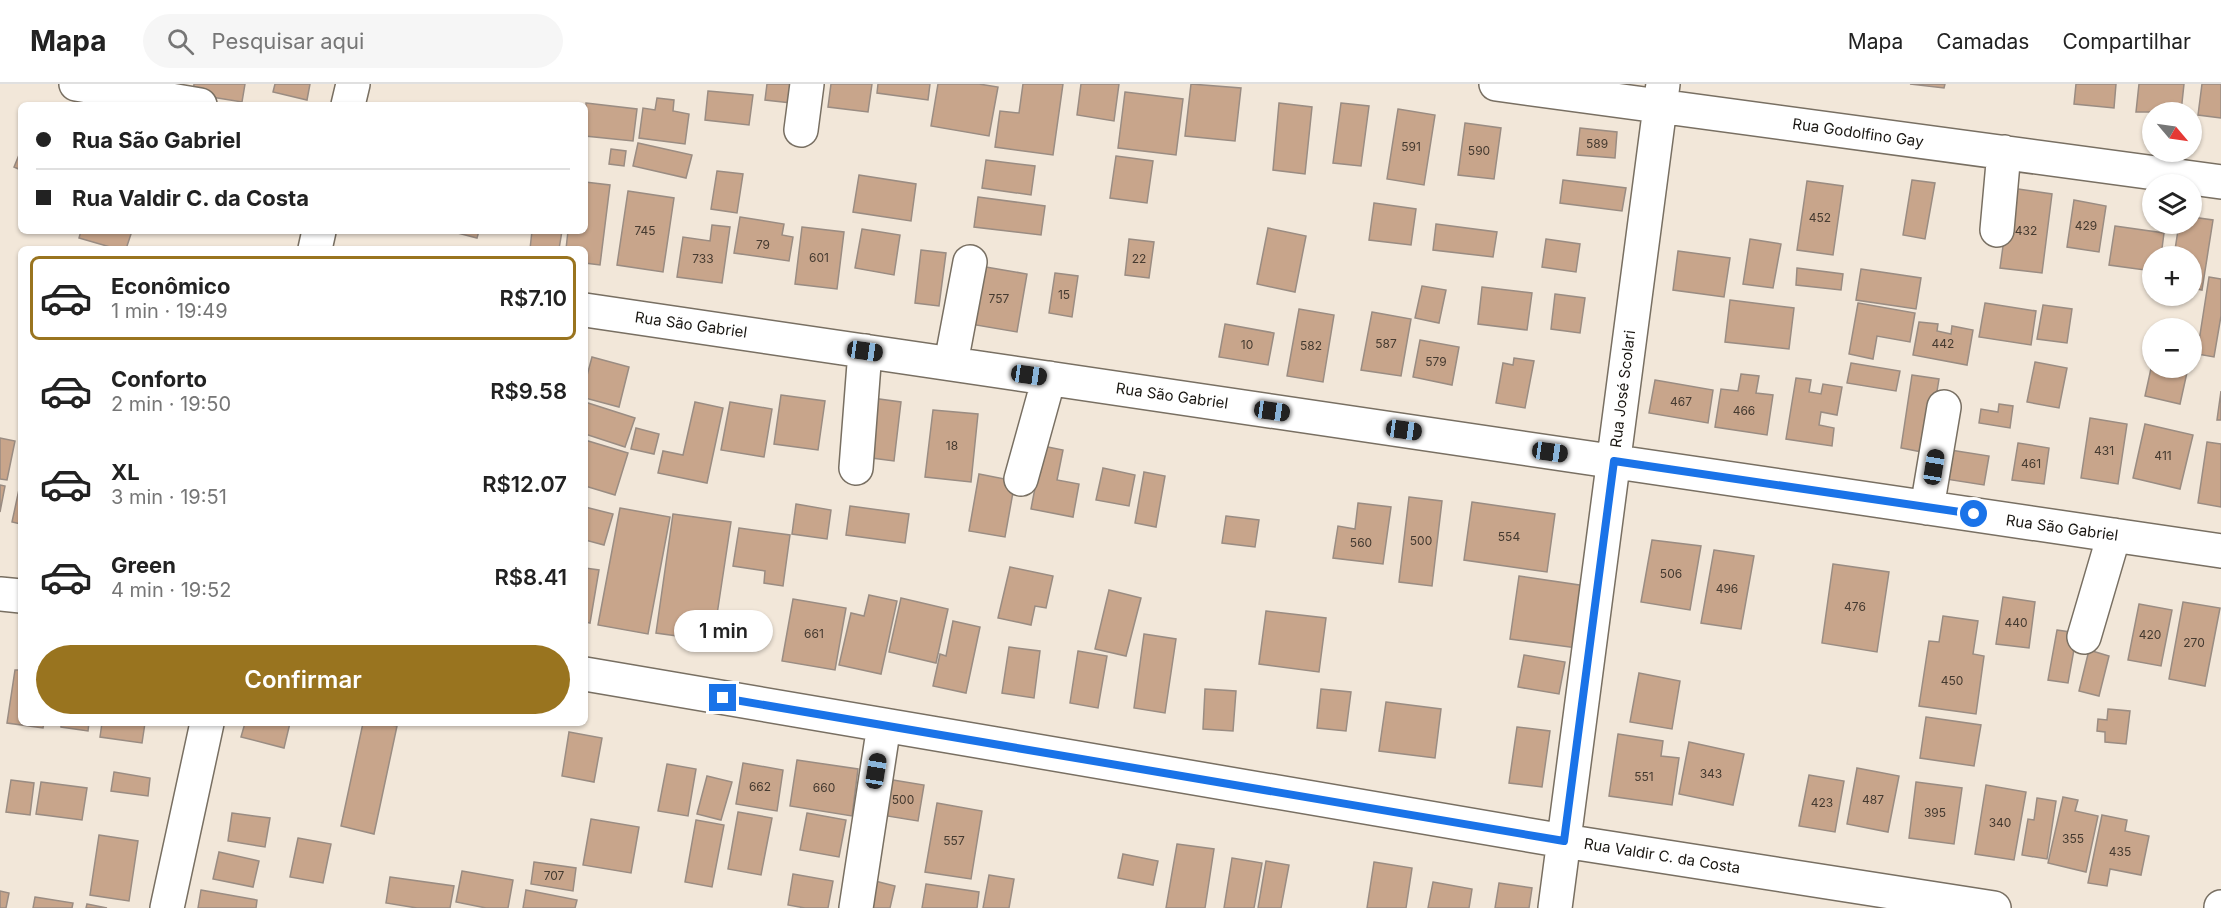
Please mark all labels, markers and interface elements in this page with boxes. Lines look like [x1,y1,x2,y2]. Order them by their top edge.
search box [143,14,563,68]
text: Mapa [30,24,107,58]
icon: search [164,25,197,58]
text: Pesquisar aqui [212,28,364,54]
text: Mapa [1848,29,1903,54]
text: Camadas [1936,29,2029,54]
text: Compartilhar [2062,29,2191,54]
north arrow [2142,102,2202,162]
map controls [2142,102,2202,378]
street label: Rua Godolfino Gay [1791,114,1925,151]
text: Rua São Gabriel [72,127,241,153]
house number: 589 [1586,136,1608,151]
house number: 591 [1401,139,1421,154]
house number: 590 [1468,143,1490,158]
button: layers [2142,174,2202,234]
text: Rua Valdir C. da Costa [72,185,309,211]
house number: 452 [1809,210,1831,225]
house number: 429 [2075,218,2097,233]
house number: 745 [634,223,656,238]
house number: 432 [2015,223,2037,238]
house number: 79 [756,237,770,252]
button: + [2142,246,2202,306]
house number: 601 [809,250,829,265]
house number: 733 [692,251,714,266]
house number: 22 [1132,251,1146,266]
icon: car [39,271,93,325]
text: Econômico [111,273,230,299]
text: R$7.10 [500,285,567,311]
house number: 15 [1058,287,1070,302]
house number: 757 [989,291,1010,306]
text: 1 min · 19:49 [111,299,228,323]
street label: Rua São Gabriel [634,307,748,342]
button: − [2142,318,2202,378]
street label: Rua José Scolari [1606,329,1639,449]
house number: 587 [1375,336,1397,351]
house number: 442 [1932,336,1954,351]
house number: 10 [1241,337,1253,352]
house number: 582 [1300,338,1322,353]
car [846,340,884,362]
house number: 579 [1425,354,1447,369]
icon: car [39,364,93,418]
car [1010,364,1048,386]
text: Conforto [111,366,207,392]
text: R$9.58 [490,378,567,404]
street label: Rua São Gabriel [1115,378,1229,413]
text: 2 min · 19:50 [111,392,231,416]
house number: 467 [1670,394,1692,409]
car [1253,400,1291,422]
house number: 466 [1733,403,1755,418]
car [1385,419,1423,441]
house number: 18 [946,438,958,453]
car [1531,441,1569,463]
house number: 431 [2094,443,2114,458]
car [1922,448,1946,486]
house number: 411 [2154,448,2172,463]
house number: 461 [2021,456,2041,471]
icon: car [39,457,93,511]
text: XL [111,459,140,485]
text: R$12.07 [482,471,567,497]
text: 3 min · 19:51 [111,485,227,509]
route start [1960,500,1987,527]
street label: Rua São Gabriel [2005,510,2119,545]
house number: 554 [1498,529,1520,544]
house number: 500 [1410,533,1432,548]
house number: 560 [1350,535,1372,550]
icon: car [39,550,93,604]
text: Green [111,552,176,578]
text: R$8.41 [494,564,567,590]
house number: 506 [1660,566,1682,581]
text: 4 min · 19:52 [111,578,231,602]
house number: 496 [1716,581,1738,596]
house number: 476 [1844,599,1866,614]
callout: 1 min [674,611,772,653]
house number: 440 [2004,615,2028,630]
text: 1 min [699,619,748,643]
house number: 661 [804,626,824,641]
house number: 420 [2139,627,2161,642]
house number: 270 [2183,635,2205,650]
button: Confirmar [36,645,570,714]
house number: 450 [1941,673,1963,688]
route end [709,684,736,711]
car [864,752,888,790]
house number: 343 [1700,766,1722,781]
house number: 551 [1634,769,1654,784]
house number: 662 [749,779,771,794]
house number: 660 [813,780,835,795]
house number: 500 [892,792,914,807]
house number: 487 [1862,792,1884,807]
house number: 423 [1811,795,1833,810]
house number: 395 [1924,805,1946,820]
house number: 340 [1989,815,2011,830]
house number: 355 [2062,831,2084,846]
house number: 557 [943,833,965,848]
street label: Rua Valdir C. da Costa [1583,834,1742,877]
house number: 435 [2109,844,2131,859]
house number: 707 [544,868,565,883]

